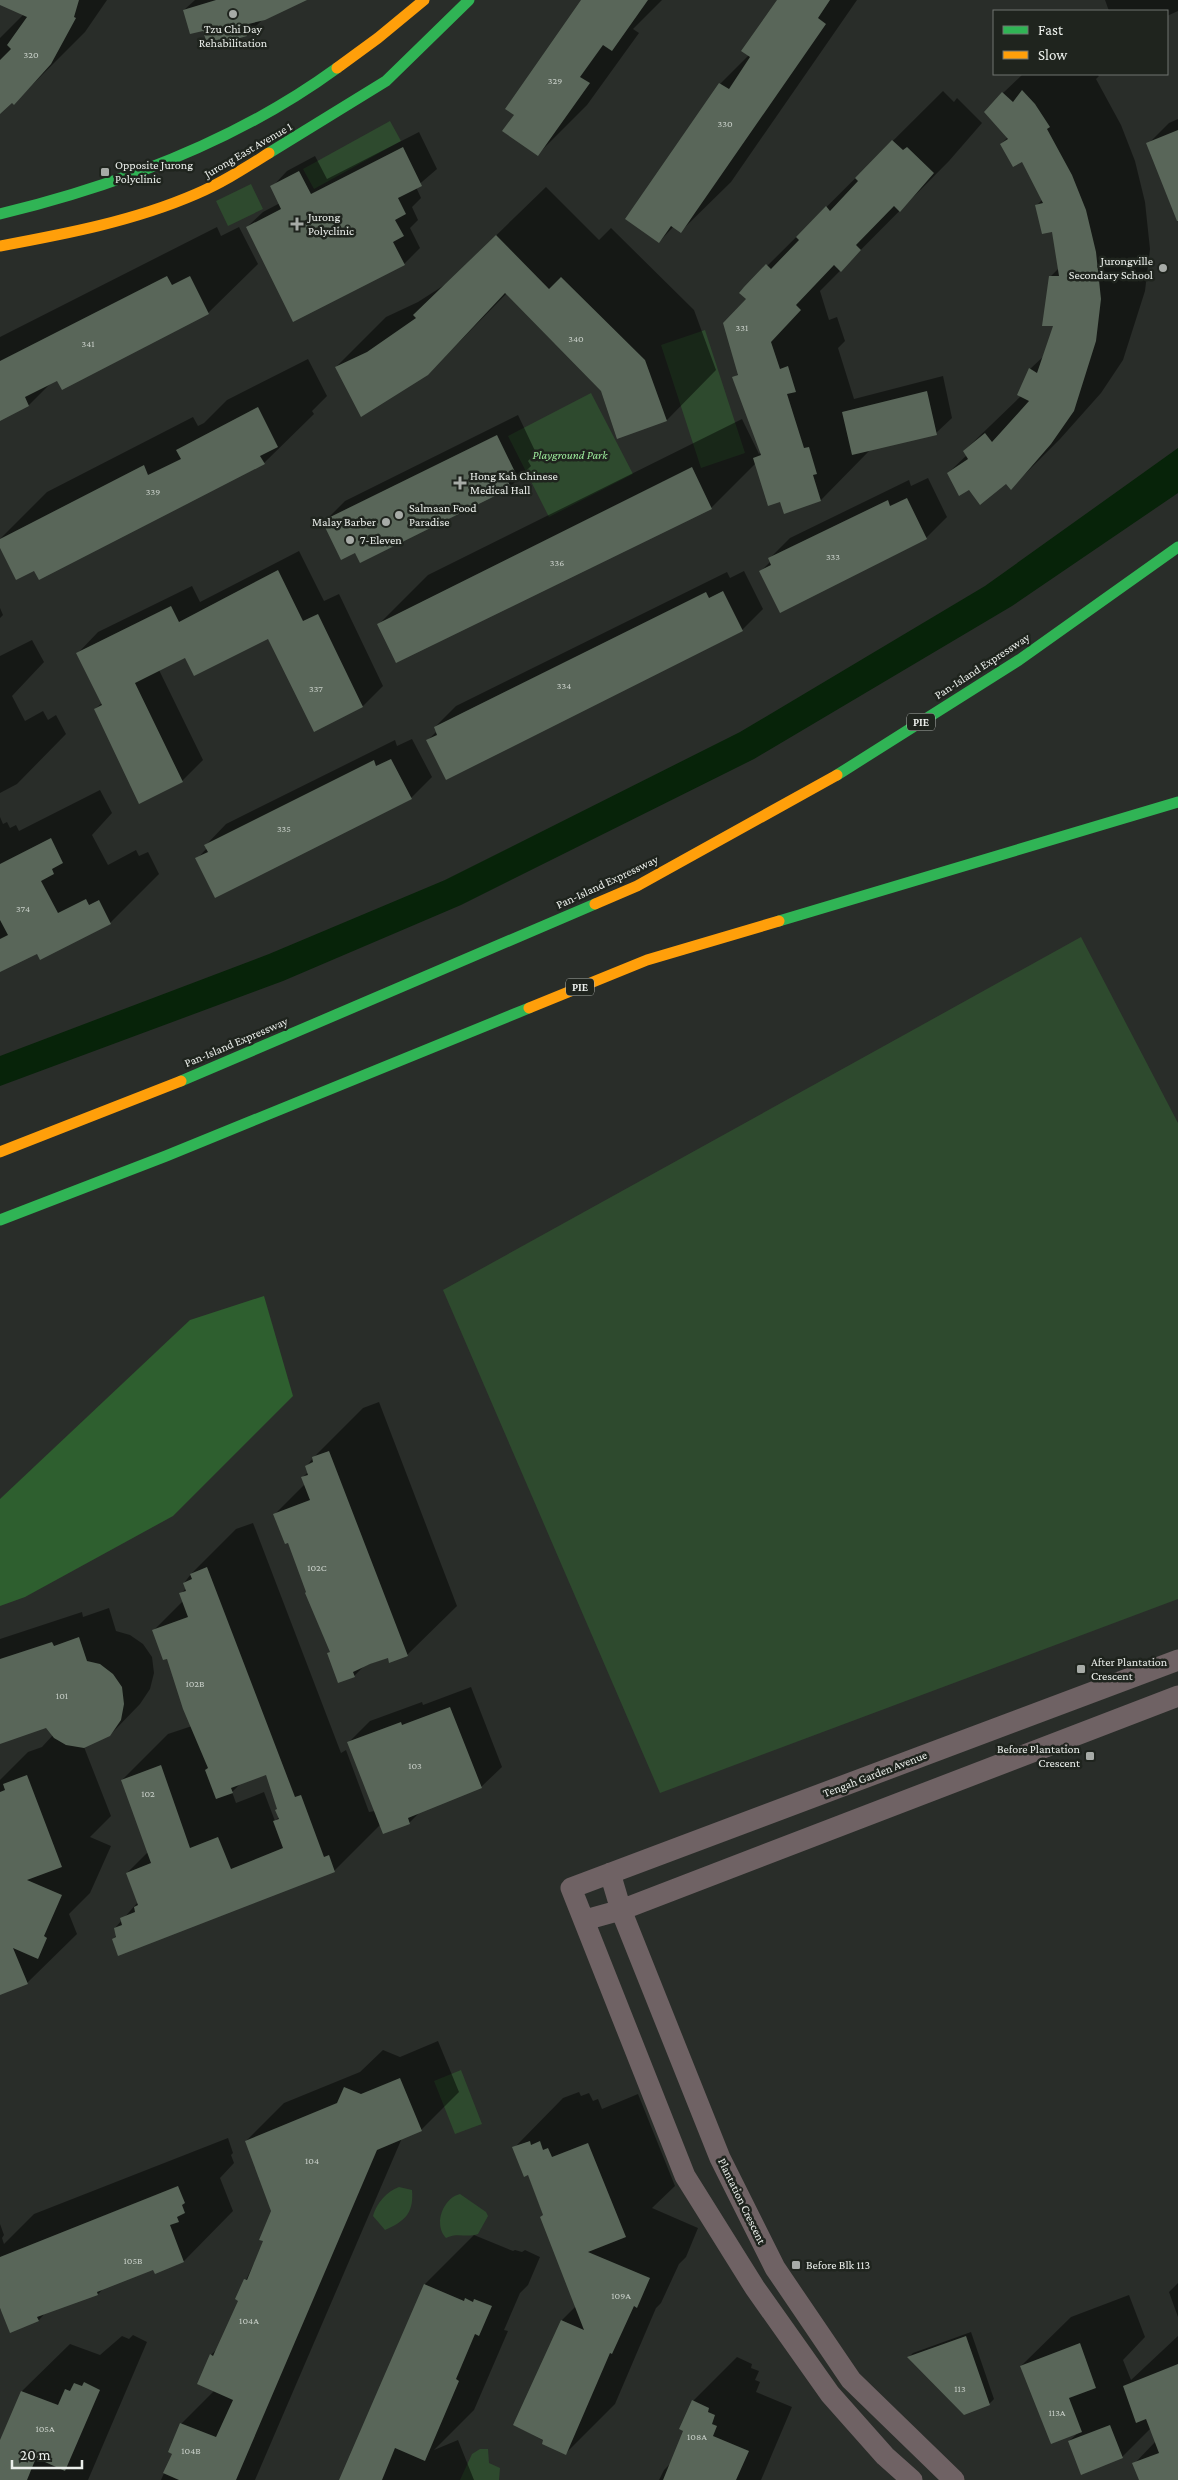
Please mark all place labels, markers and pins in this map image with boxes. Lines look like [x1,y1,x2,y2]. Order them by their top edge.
marker: Tzu Chi Day Rehabilitation [227,8,239,20]
place label: Tzu Chi Day Rehabilitation [199,22,268,50]
place label: Opposite Jurong Polyclinic [115,158,193,186]
marker: Opposite Jurong Polyclinic [99,166,111,178]
place label: Jurong Polyclinic [307,210,354,238]
marker: Jurong Polyclinic [290,217,304,231]
place label: Jurongville Secondary School [1069,254,1153,282]
marker: Jurongville Secondary School [1157,262,1169,274]
place label: Hong Kah Chinese Medical Hall [470,469,558,497]
marker: Hong Kah Chinese Medical Hall [454,477,466,489]
place label: Salmaan Food Paradise [409,501,477,529]
marker: Salmaan Food Paradise [393,509,405,521]
place label: Malay Barber [312,515,377,529]
marker: Malay Barber [380,516,392,528]
place label: 7-Eleven [360,533,402,547]
marker: 7-Eleven [344,534,356,546]
place label: After Plantation Crescent [1091,1655,1168,1683]
marker: After Plantation Crescent [1075,1663,1087,1675]
place label: Before Plantation Crescent [997,1742,1081,1770]
marker: Before Plantation Crescent [1084,1750,1096,1762]
place label: Before Blk 113 [806,2258,870,2272]
marker: Before Blk 113 [790,2259,802,2271]

